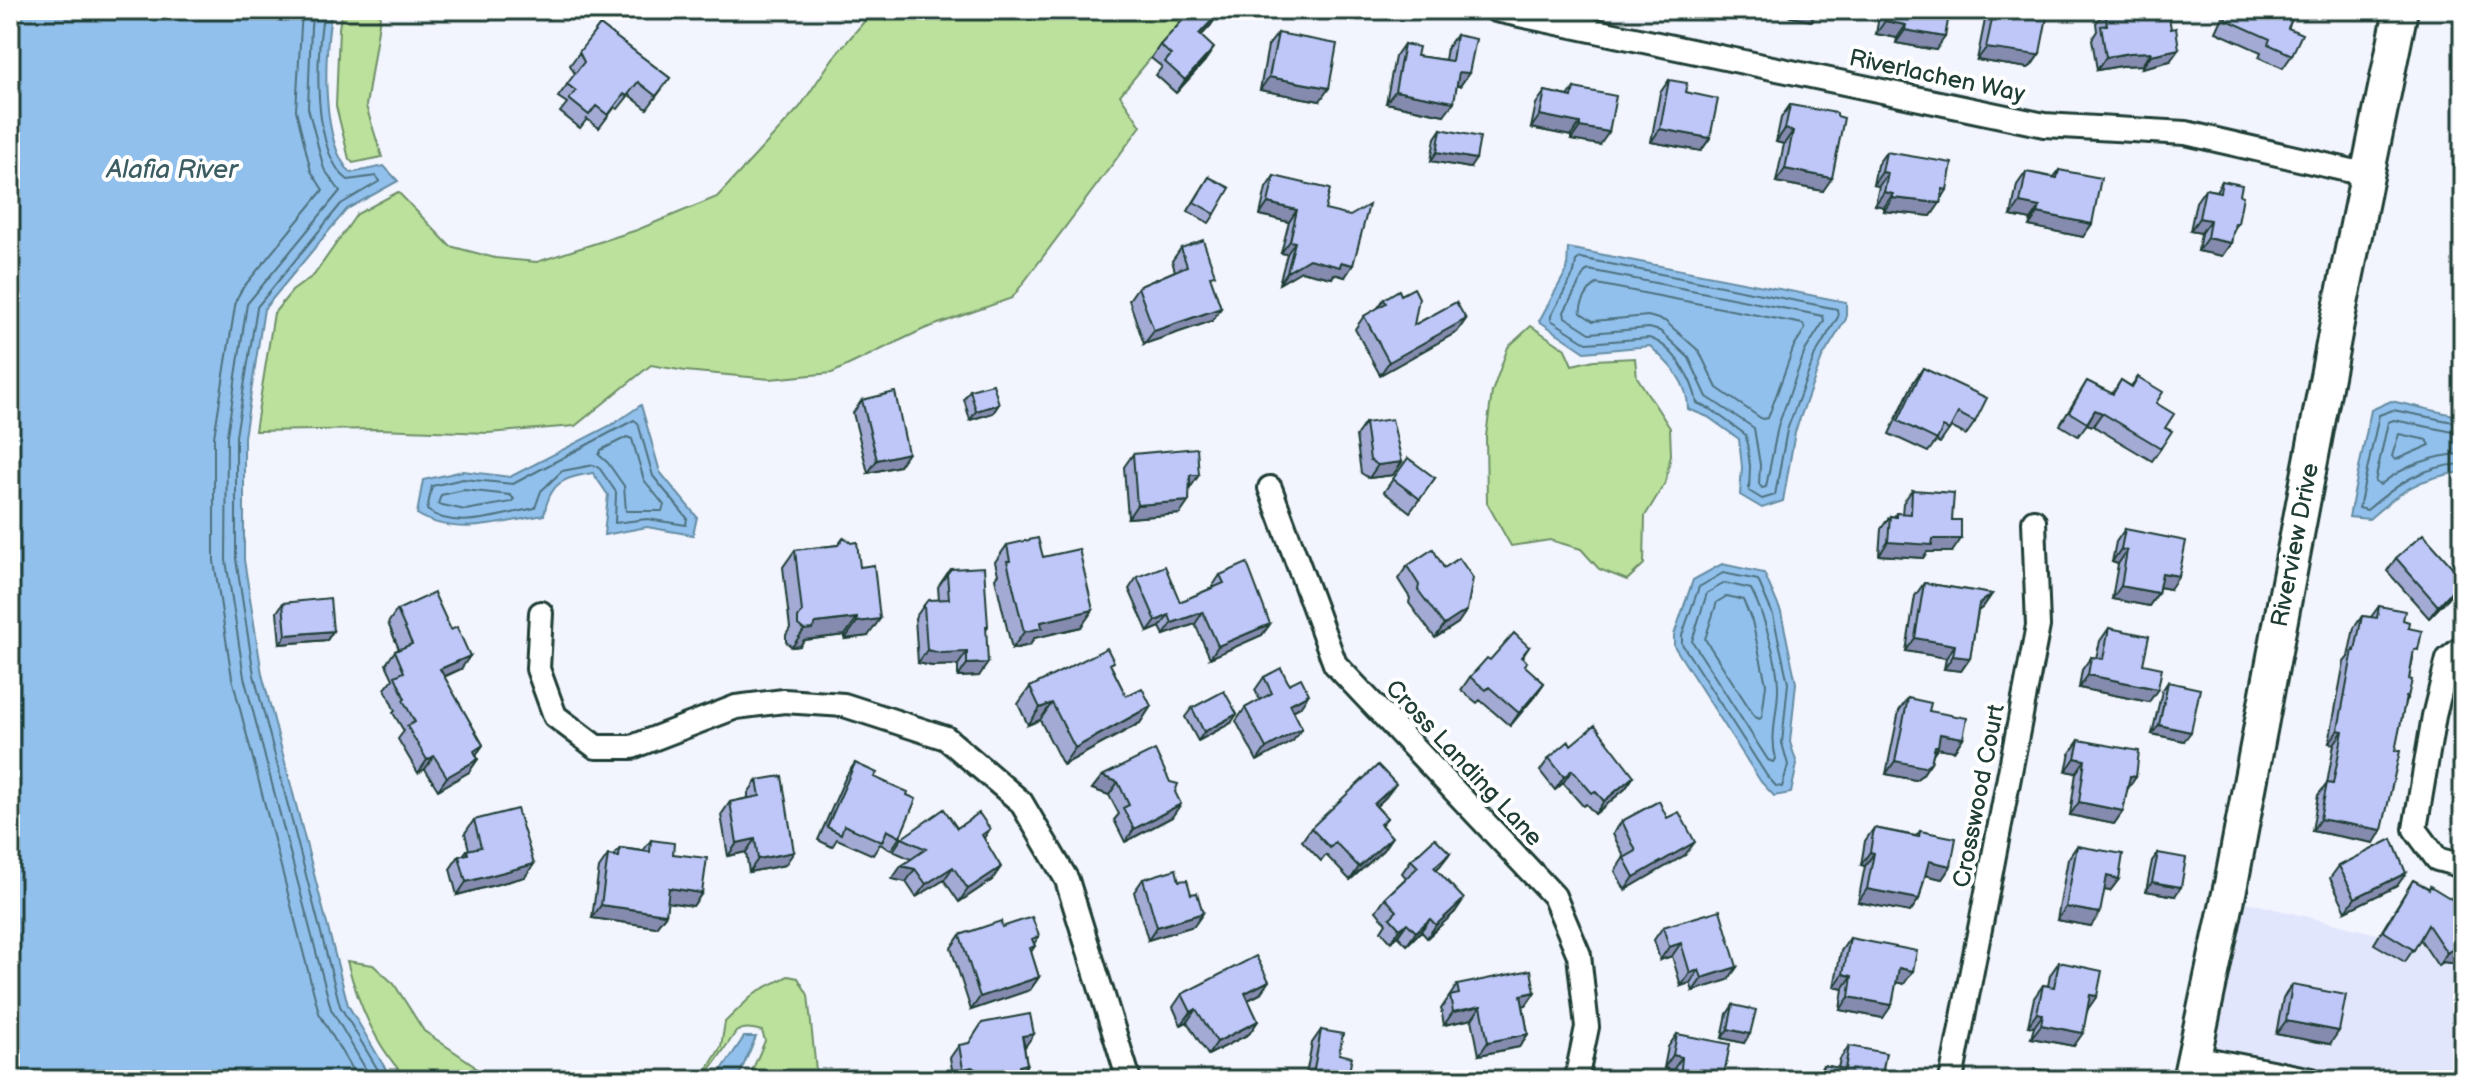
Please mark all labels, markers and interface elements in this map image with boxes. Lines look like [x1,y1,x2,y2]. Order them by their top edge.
street label: Riverlachen Way [1846,43,2028,109]
water label: Alafia River [104,155,239,186]
street label: Riverview Drive [2265,461,2325,629]
street label: Cross Landing Lane [1379,674,1549,852]
street label: Crosswood Court [1947,701,2011,890]

